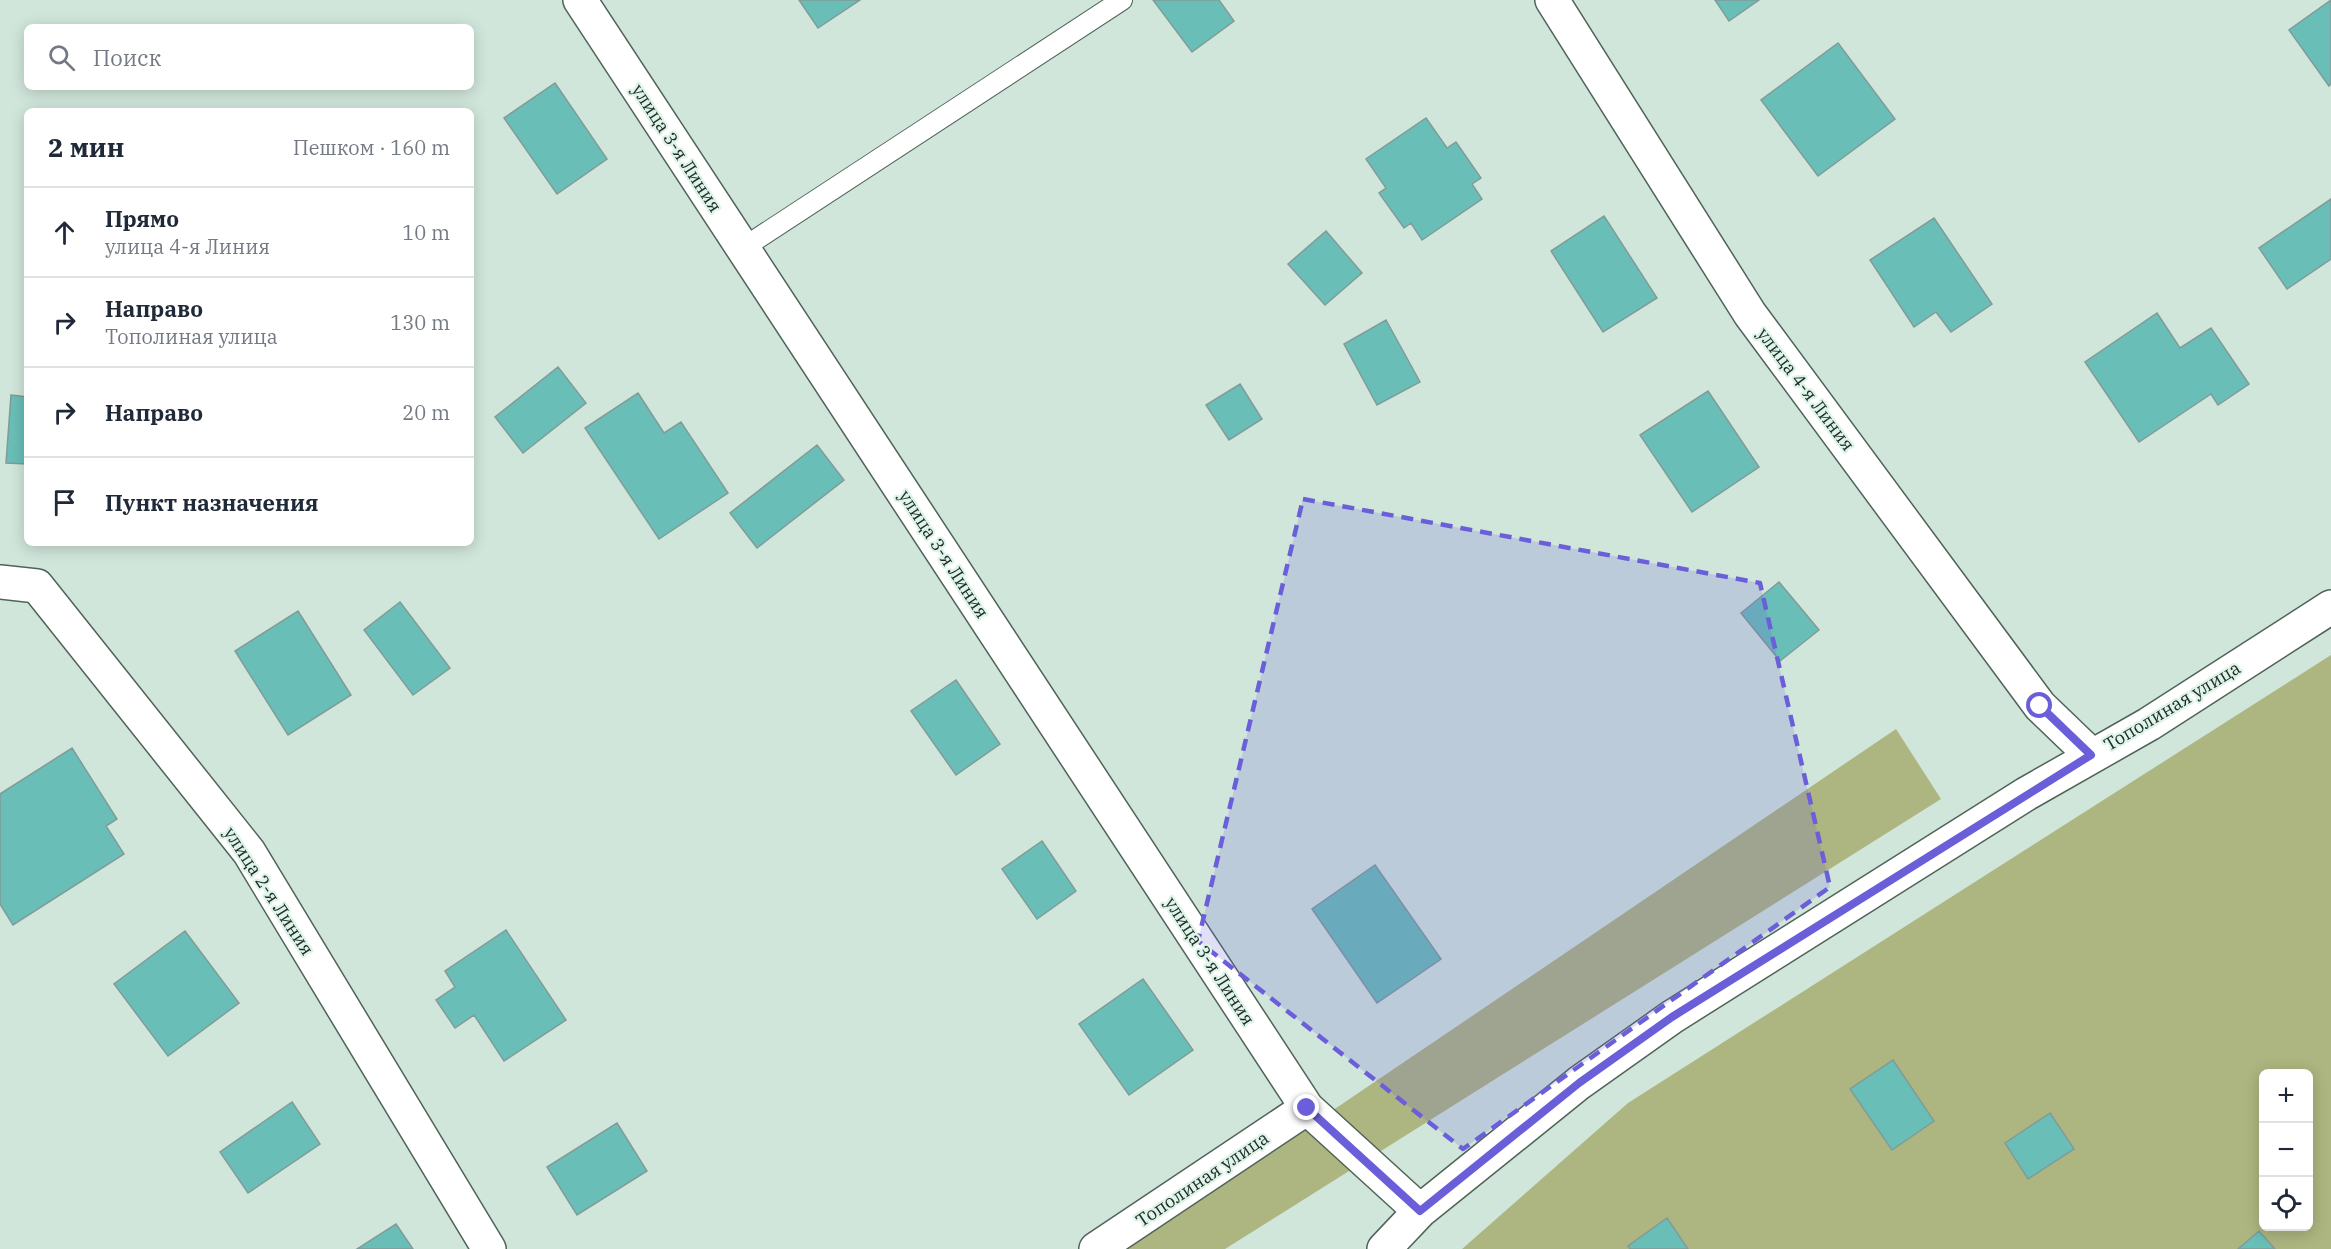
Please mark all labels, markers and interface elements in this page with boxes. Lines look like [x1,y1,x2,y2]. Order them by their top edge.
search box [24,24,474,90]
icon: search [45,41,78,74]
text: Поиск [93,43,161,72]
street label: улица 3-я Линия [627,79,727,217]
text: 2 мин [48,130,124,164]
text: Пешком · 160 m [293,134,450,161]
text: Прямо [105,204,179,233]
icon: ahead [48,216,81,249]
text: 10 m [402,219,450,246]
text: улица 4-я Линия [105,233,270,260]
text: Направо [105,294,203,323]
icon: right [48,306,81,339]
text: 130 m [390,309,450,336]
text: Тополиная улица [105,323,278,350]
street label: улица 4-я Линия [1752,323,1860,455]
icon: right [48,396,81,429]
text: Направо [105,398,203,427]
text: 20 m [402,399,450,426]
street label: улица 3-я Линия [894,485,994,623]
icon: arrive [48,486,81,519]
text: Пункт назначения [105,488,319,517]
street label: Тополиная улица [2099,656,2245,756]
route start [2026,692,2052,718]
street label: улица 2-я Линия [219,822,319,960]
street label: улица 3-я Линия [1160,892,1260,1030]
map controls [2259,1069,2313,1231]
button: + [2259,1069,2313,1123]
route end [1293,1094,1319,1120]
button: − [2259,1123,2313,1177]
street label: Тополиная улица [1131,1126,1273,1232]
button: locate [2259,1177,2313,1231]

